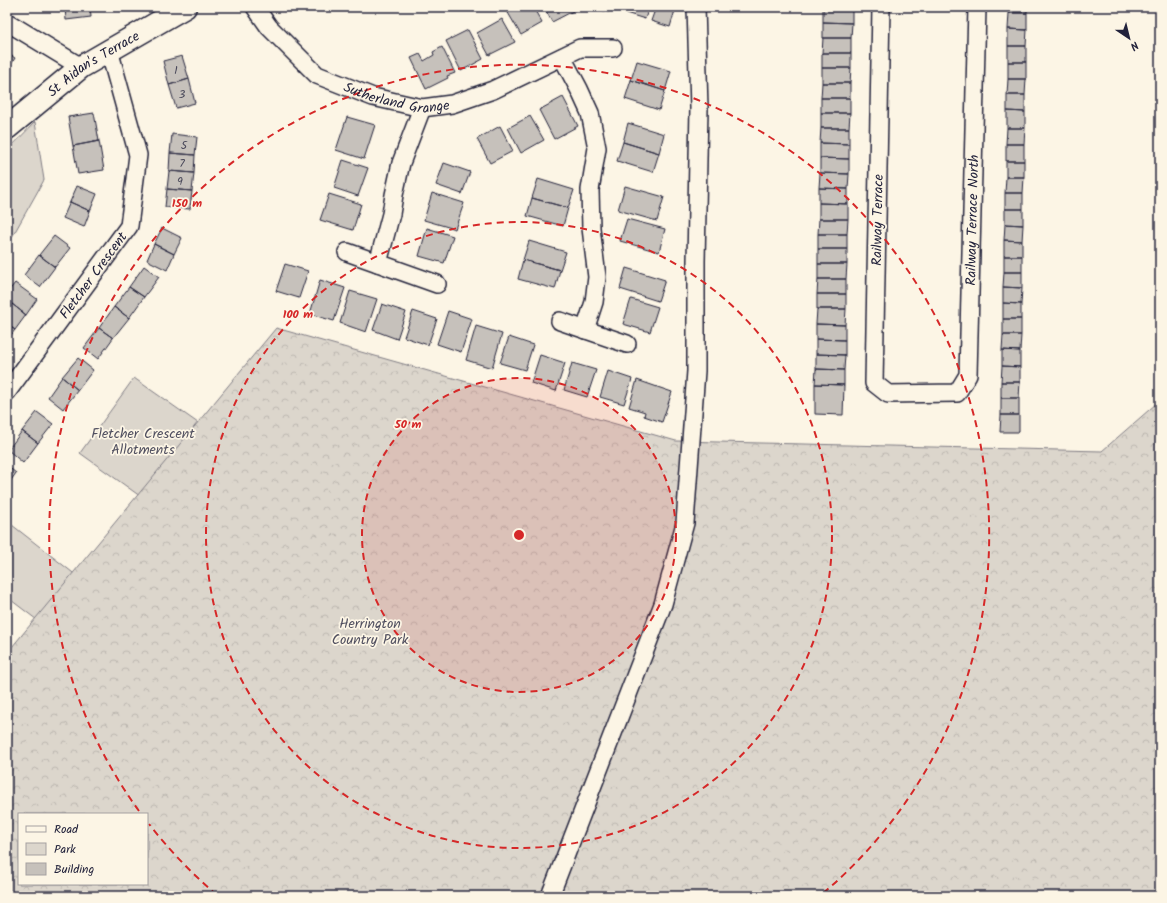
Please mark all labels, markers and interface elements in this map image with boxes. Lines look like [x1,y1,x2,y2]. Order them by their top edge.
north arrow [1109,18,1149,58]
street label: St Aidan's Terrace [43,25,145,103]
text: N [1126,36,1142,55]
house number: 1 [174,61,178,80]
street label: Sutherland Grange [340,76,452,120]
house number: 3 [179,85,186,104]
house number: 5 [181,136,189,155]
house number: 7 [179,154,185,173]
street label: Railway Terrace North [960,154,985,286]
house number: 9 [177,172,183,191]
street label: Railway Terrace [866,173,890,266]
text: 150 m [172,194,202,213]
street label: Fletcher Crescent [54,227,134,324]
text: 100 m [283,305,313,324]
text: 50 m [394,415,422,434]
park label: Fletcher Crescent Allotments [91,423,195,461]
centre of rings [512,528,526,542]
park label: Herrington Country Park [332,613,409,651]
legend [18,813,148,885]
text: Road [54,820,79,839]
text: Park [54,840,76,859]
text: Building [54,860,94,879]

